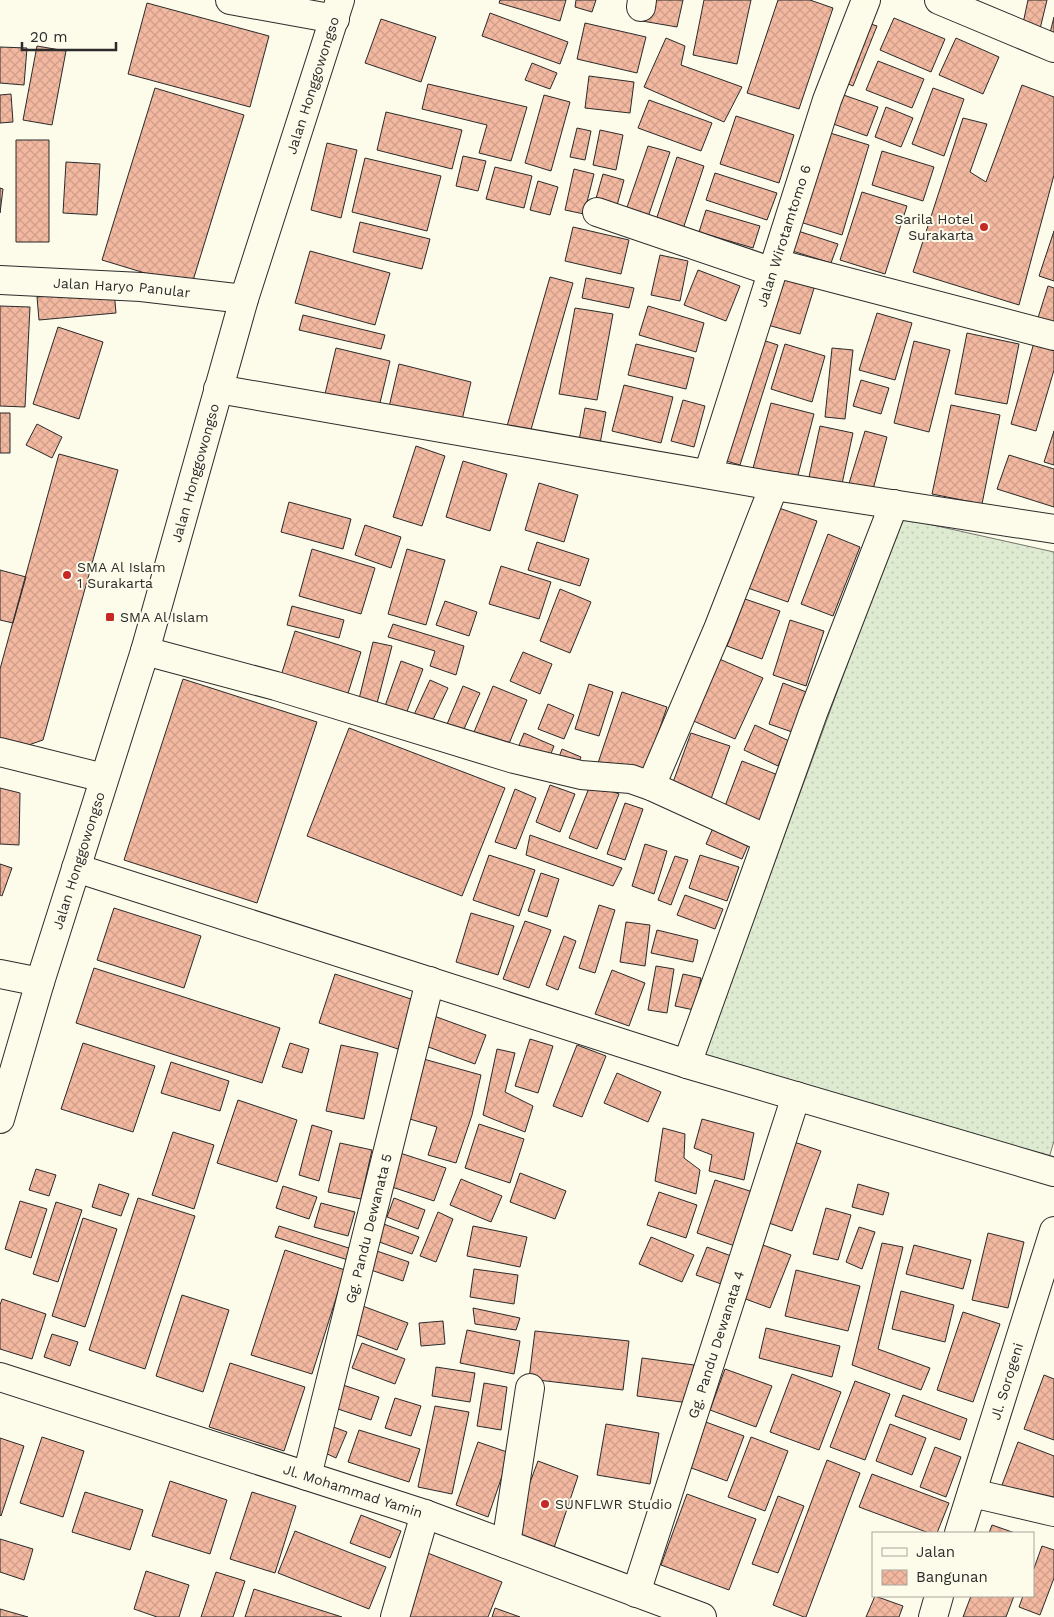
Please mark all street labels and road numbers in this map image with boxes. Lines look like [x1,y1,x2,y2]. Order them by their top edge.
street label: Jalan Honggowongso [283,15,342,156]
street label: Jalan Wirotamtomo 6 [754,163,814,309]
street label: Jalan Haryo Panular [53,275,191,301]
street label: Jalan Honggowongso [168,402,222,544]
street label: Jalan Honggowongso [49,790,108,931]
street label: Gg. Pandu Dewanata 5 [342,1152,395,1305]
street label: Gg. Pandu Dewanata 4 [685,1269,747,1420]
street label: Jl. Sorogeni [987,1341,1026,1422]
street label: Jl. Mohammad Yamin [281,1461,425,1521]

